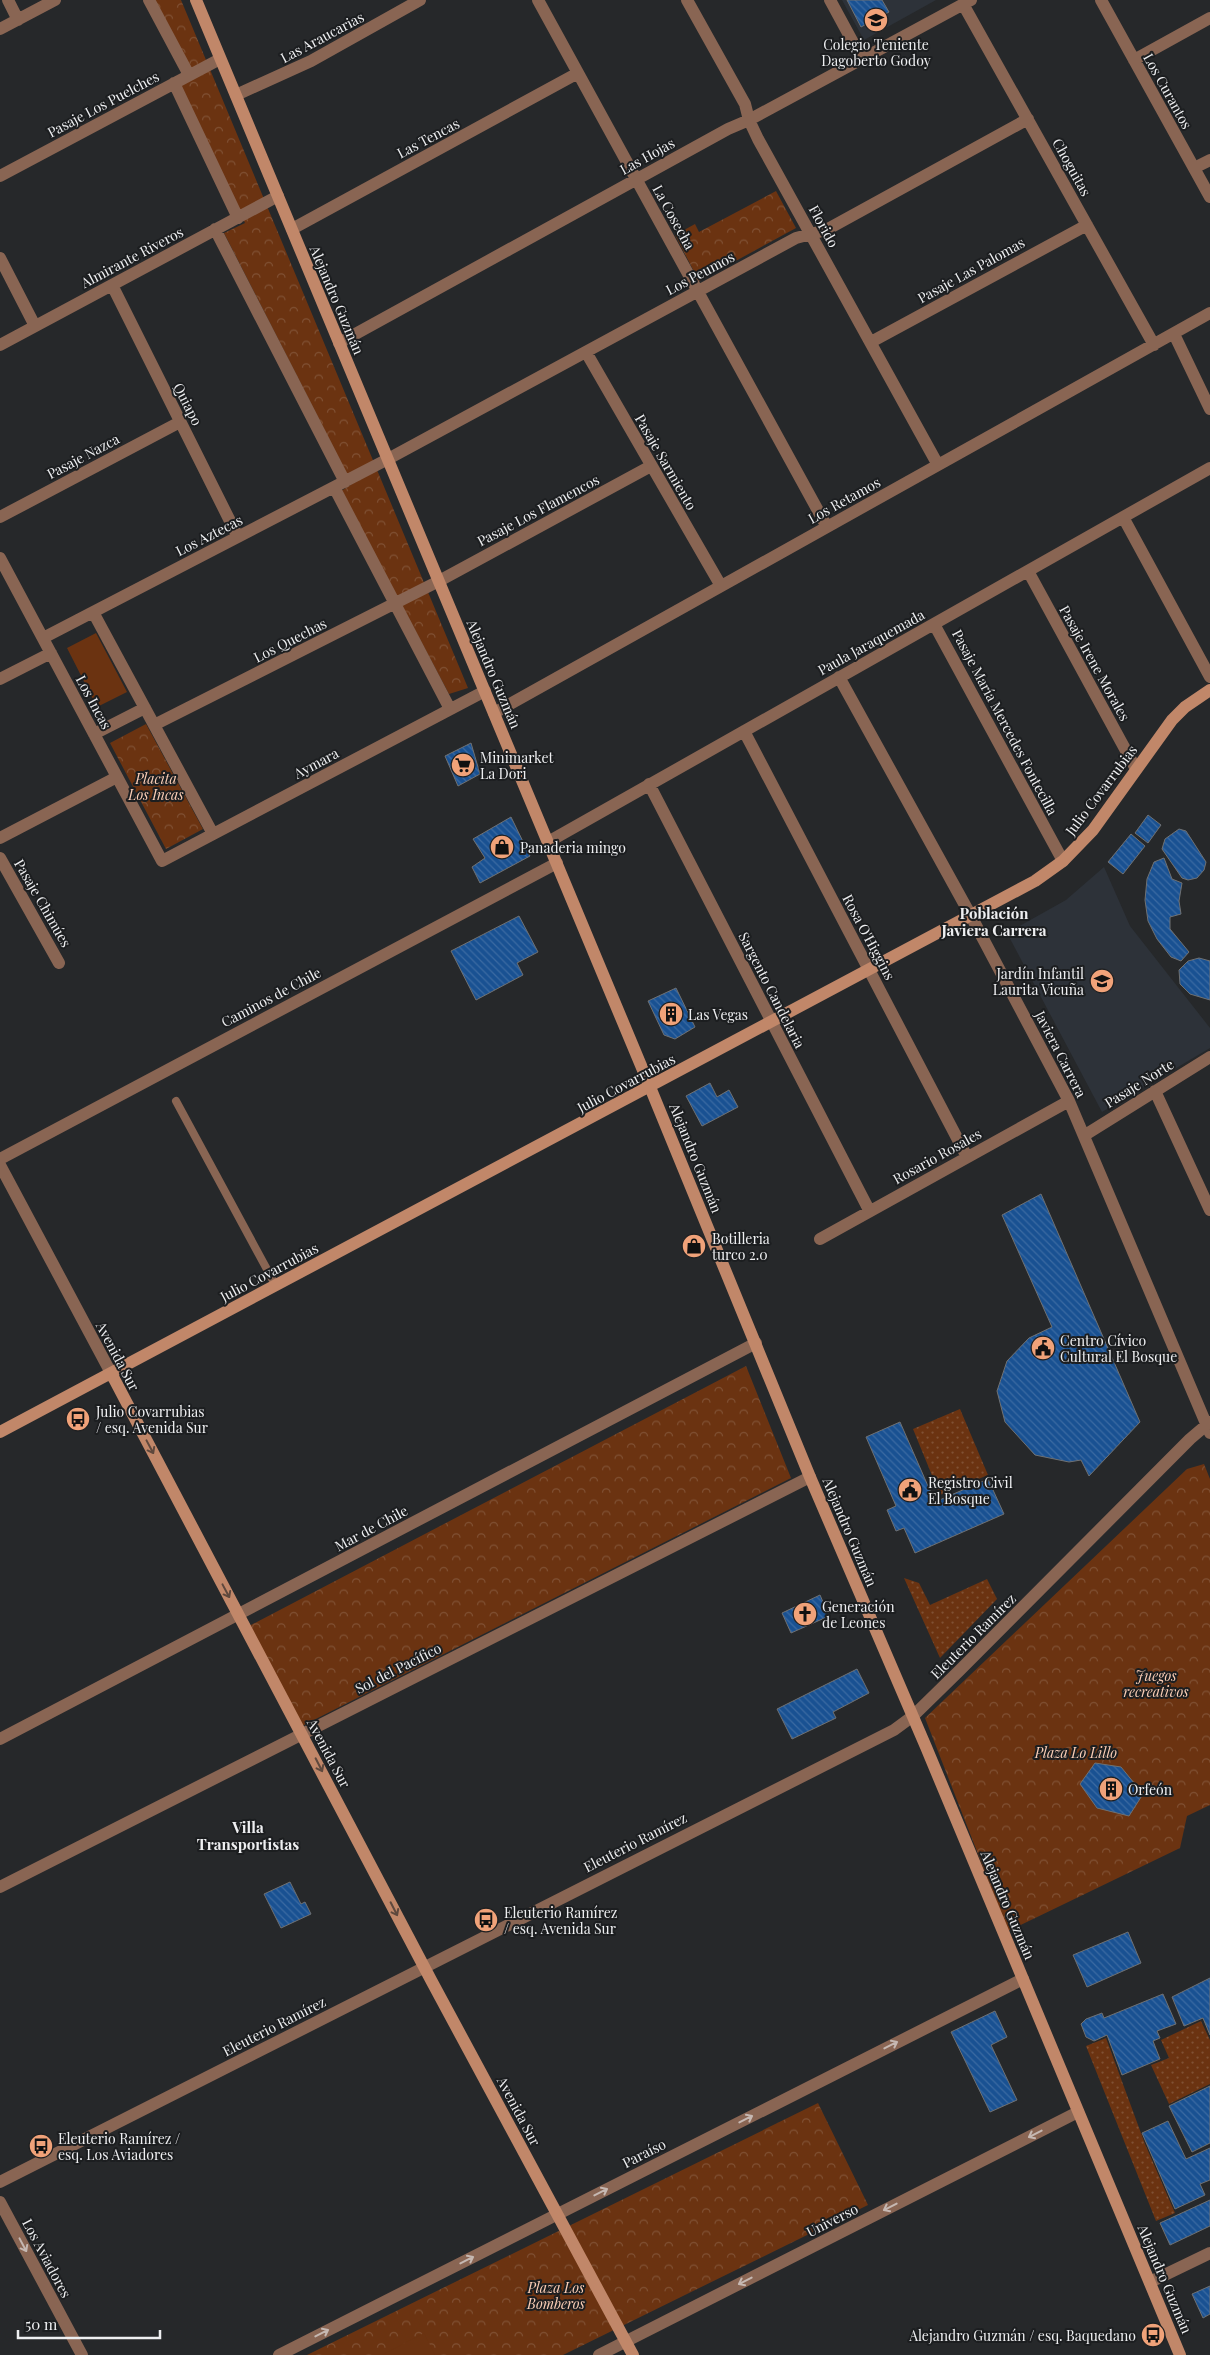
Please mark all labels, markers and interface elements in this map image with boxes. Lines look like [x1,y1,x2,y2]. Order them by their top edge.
street label: Las Araucarias [277,7,367,67]
school or university icon: Colegio Teniente Dagoberto Godoy [863,7,889,33]
place label: Colegio Teniente Dagoberto Godoy [821,35,931,70]
street label: Los Curantos [1139,50,1197,132]
street label: Pasaje Los Puelches [44,67,162,141]
street label: Las Tencas [393,114,463,162]
street label: Las Hojas [616,133,678,179]
street label: Choguitas [1048,135,1096,199]
street label: La Cosecha [648,181,700,253]
street label: Florido [805,201,844,251]
street label: Almirante Riveros [77,222,186,292]
street label: Pasaje Las Palomas [914,233,1028,307]
street label: Alejandro Guzmán [305,242,369,358]
street label: Los Peumos [662,247,738,299]
street label: Quiapo [169,379,207,429]
street label: Pasaje Sarmiento [631,410,701,514]
street label: Pasaje Nazca [43,429,123,483]
street label: Pasaje Los Flamencos [474,470,602,550]
street label: Los Retamos [804,472,884,528]
street label: Los Aztecas [172,510,246,560]
street label: Pasaje Irene Morales [1055,602,1135,724]
street label: Paula Jaraquemada [814,605,928,679]
street label: Los Quechas [250,613,330,667]
street label: Alejandro Guzmán [462,616,526,732]
street label: Pasaje María Mercedes Fontecilla [948,626,1062,818]
street label: Los Incas [72,672,116,732]
street label: Julio Covarrubias [1060,741,1141,840]
street label: Aymara [289,743,342,783]
place label: Minimarket La Dori [480,748,555,783]
supermarket icon: Minimarket La Dori [450,752,476,778]
park label: Placita Los Incas [127,769,184,804]
shop icon: Panaderia mingo [489,834,515,860]
place label: Panaderia mingo [520,838,626,857]
street label: Pasaje Chimúes [10,856,76,950]
street label: Rosa O'Higgins [838,891,900,983]
district label: Población Javiera Carrera [940,903,1047,940]
street label: Sargento Candelaria [734,929,810,1051]
street label: Caminos de Chile [218,963,324,1031]
place label: Jardín Infantil Laurita Vicuña [993,964,1084,999]
school or university icon: Jardín Infantil Laurita Vicuña [1089,968,1115,994]
building icon: Las Vegas [658,1001,684,1027]
place label: Las Vegas [688,1005,748,1024]
street label: Javiera Carrera [1031,1007,1091,1101]
street label: Julio Covarrubias [573,1049,678,1117]
street label: Pasaje Norte [1101,1054,1177,1112]
street label: Alejandro Guzmán [665,1100,727,1216]
street label: Rosario Rosales [889,1124,985,1188]
place label: Botilleria turco 2.0 [712,1229,770,1264]
shop icon: Botilleria turco 2.0 [681,1233,707,1259]
street label: Julio Covarrubias [216,1238,321,1306]
street label: Avenida Sur [91,1317,144,1394]
place label: Centro Cívico Cultural El Bosque [1060,1331,1177,1366]
public building icon: Centro Cívico Cultural El Bosque [1030,1335,1056,1361]
place label: Julio Covarrubias / esq. Avenida Sur [95,1402,209,1437]
bus stop icon: Julio Covarrubias / esq. Avenida Sur [65,1406,91,1432]
one-way arrow [146,1439,155,1454]
place label: Registro Civil El Bosque [928,1473,1013,1508]
street label: Alejandro Guzmán [818,1474,882,1590]
public building icon: Registro Civil El Bosque [897,1477,923,1503]
street label: Mar de Chile [331,1501,411,1555]
one-way arrow [221,1583,231,1598]
street label: Eleuterio Ramírez [926,1589,1020,1683]
place label: Generación de Leones [822,1597,895,1632]
church icon: Generación de Leones [792,1601,818,1627]
street label: Sol del Pacífico [352,1638,445,1698]
park label: Juegos recreativos [1123,1666,1189,1701]
street label: Avenida Sur [302,1714,355,1791]
park label: Plaza Lo Lillo [1034,1743,1117,1762]
one-way arrow [315,1757,324,1772]
building icon: Orfeón [1098,1776,1124,1802]
place label: Orfeón [1128,1780,1173,1799]
street label: Eleuterio Ramírez [580,1808,690,1876]
district label: Villa Transportistas [197,1817,299,1854]
street label: Alejandro Guzmán [976,1847,1040,1963]
one-way arrow [389,1902,399,1917]
place label: Eleuterio Ramírez / esq. Avenida Sur [504,1903,618,1938]
bus stop icon: Eleuterio Ramírez / esq. Avenida Sur [473,1907,499,1933]
street label: Eleuterio Ramírez [219,1992,329,2060]
one-way arrow [883,2040,898,2049]
street label: Avenida Sur [492,2072,545,2149]
one-way arrow [738,2114,753,2123]
place label: Eleuterio Ramírez / esq. Los Aviadores [58,2129,180,2164]
one-way arrow [1028,2130,1043,2139]
bus stop icon: Eleuterio Ramírez / esq. Los Aviadores [28,2133,54,2159]
street label: Paraíso [619,2134,669,2172]
one-way arrow [593,2187,608,2196]
street label: Universo [803,2199,861,2241]
one-way arrow [883,2203,898,2212]
street label: Los Aviadores [18,2215,76,2301]
street label: Alejandro Guzmán [1133,2221,1197,2337]
one-way arrow [18,2237,28,2252]
one-way arrow [460,2255,475,2265]
one-way arrow [738,2277,753,2286]
park label: Plaza Los Bomberos [526,2278,586,2313]
scale bar [18,2308,160,2340]
text: 50 m [25,2314,58,2334]
bus stop icon: Alejandro Guzmán / esq. Baquedano [1140,2322,1166,2348]
place label: Alejandro Guzmán / esq. Baquedano [908,2326,1136,2345]
one-way arrow [315,2328,330,2338]

